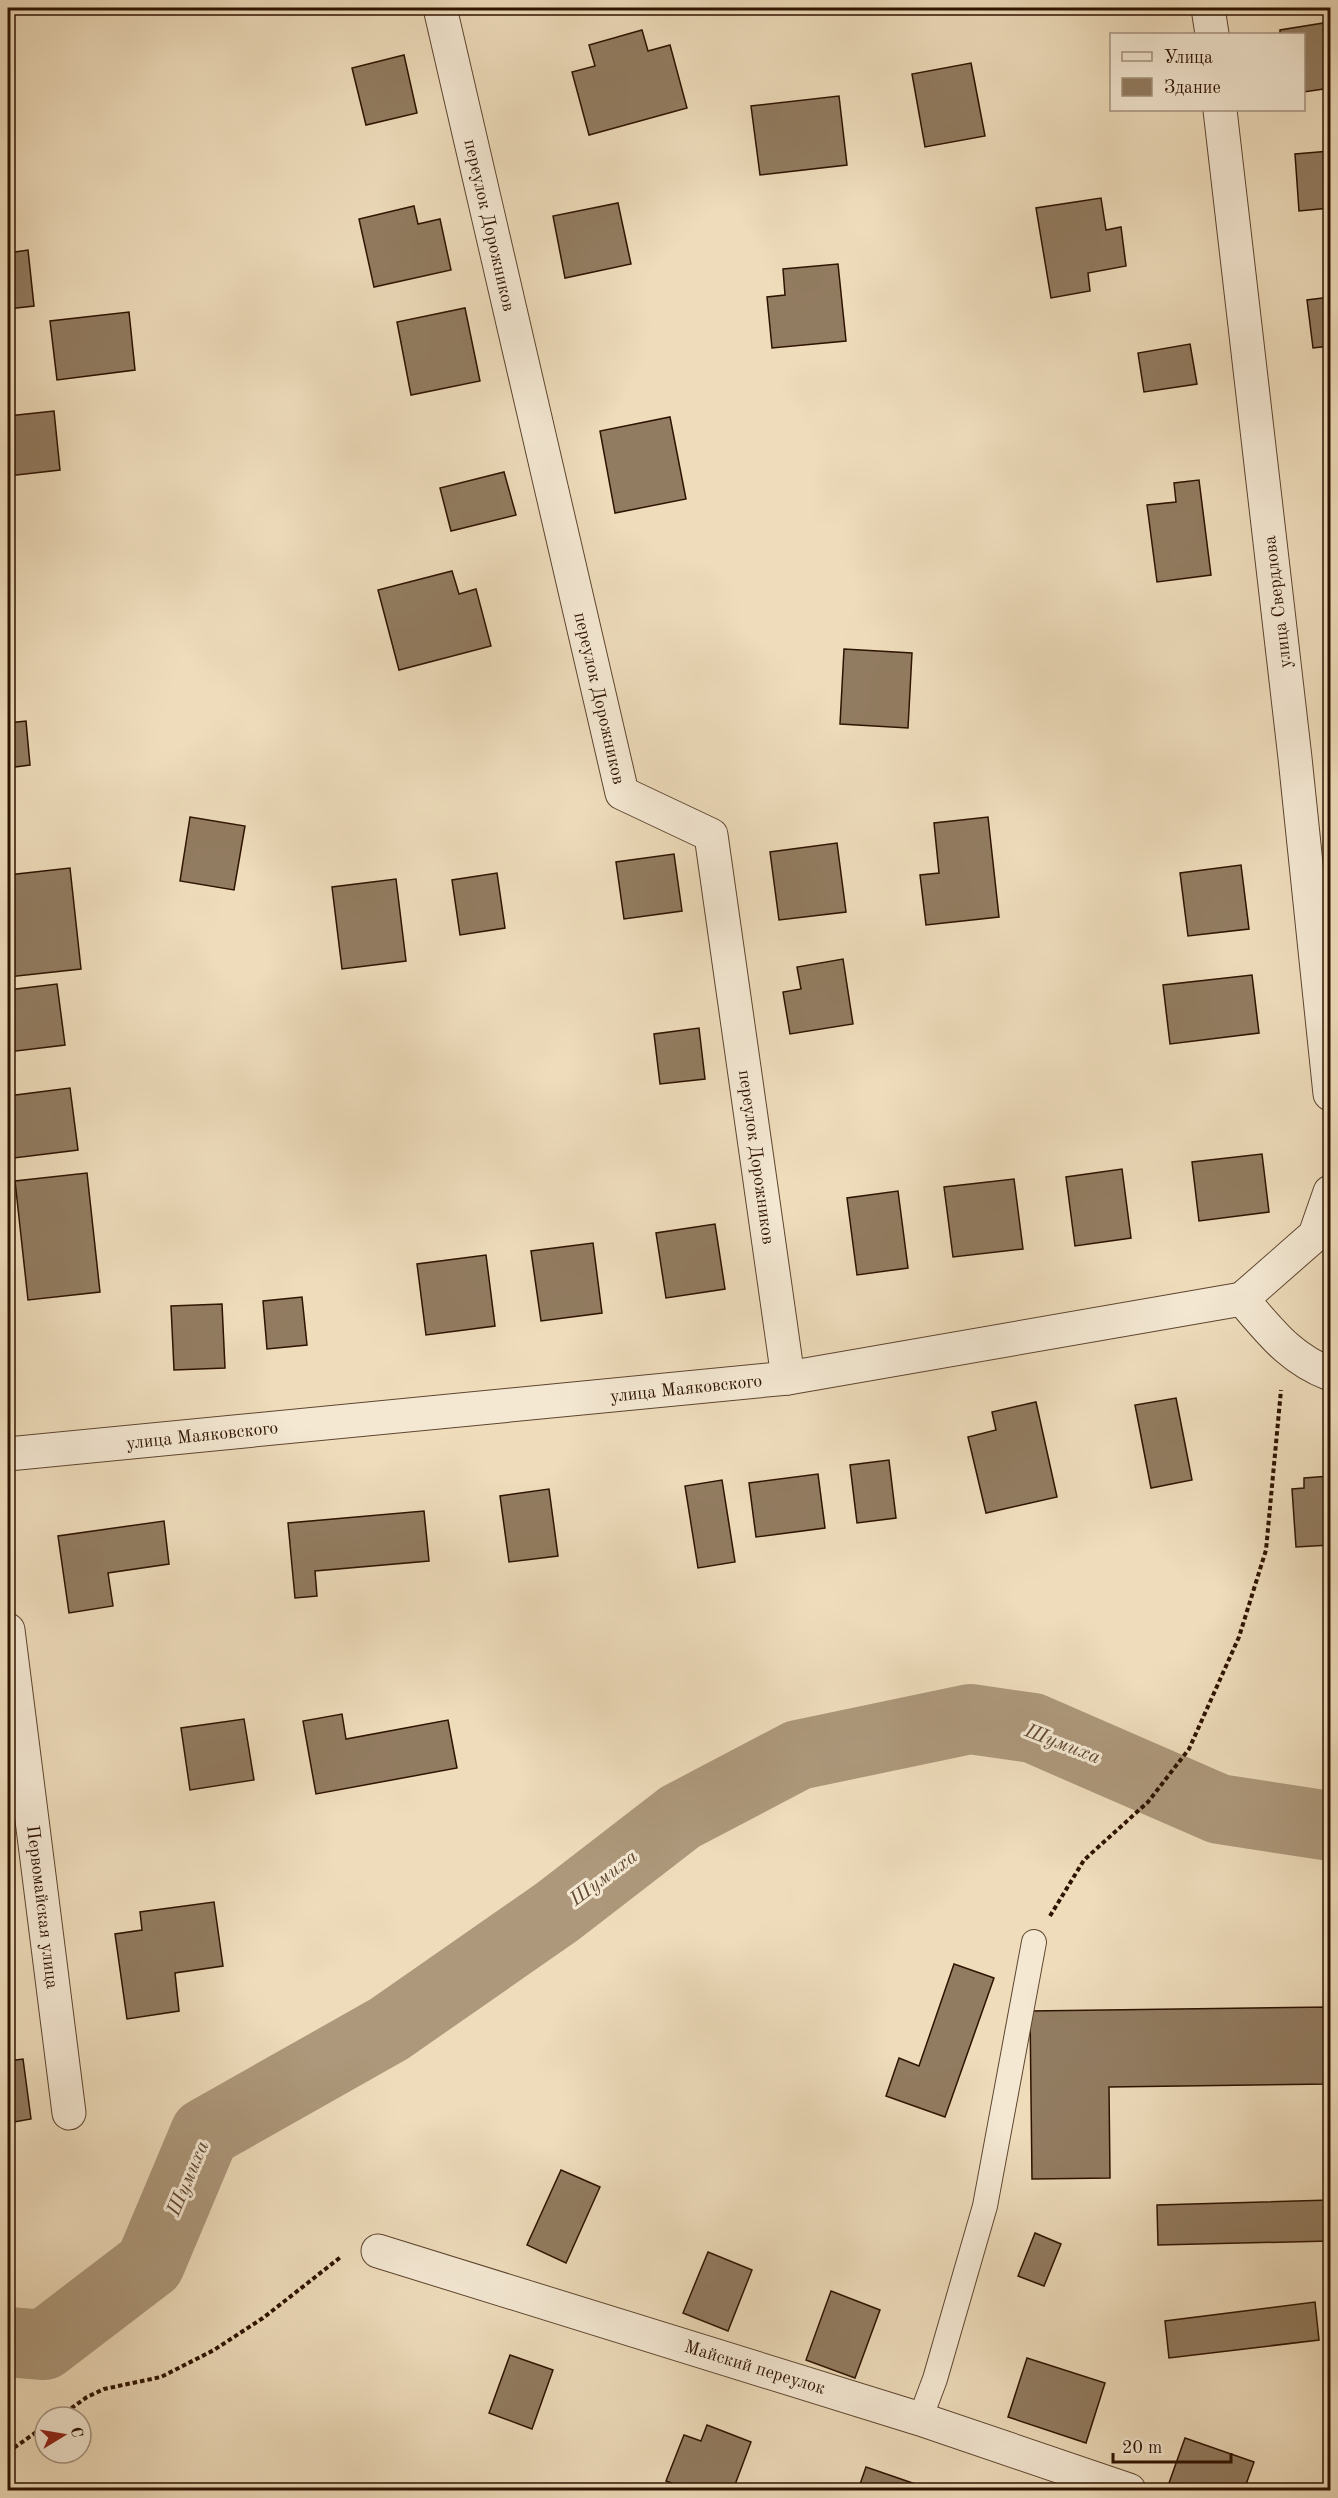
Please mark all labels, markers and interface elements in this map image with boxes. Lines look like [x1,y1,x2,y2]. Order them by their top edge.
legend [1110,33,1305,111]
text: Улица [1164,49,1213,67]
text: Здание [1164,79,1221,97]
street label: переулок Дорожников [460,137,518,313]
street label: улица Свердлова [1261,535,1295,669]
street label: переулок Дорожников [570,610,628,786]
street label: переулок Дорожников [735,1069,777,1246]
street label: улица Маяковского [609,1372,763,1406]
street label: улица Маяковского [125,1419,279,1453]
water label: Шумиха [1021,1721,1103,1769]
street label: Первомайская улица [23,1824,61,1990]
water label: Шумиха [566,1847,642,1911]
water label: Шумиха [164,2138,214,2220]
street label: Майский переулок [682,2338,827,2398]
north arrow [33,2405,93,2465]
text: С [67,2426,85,2439]
scale bar [1113,2426,1232,2464]
text: 20 m [1122,2439,1162,2457]

